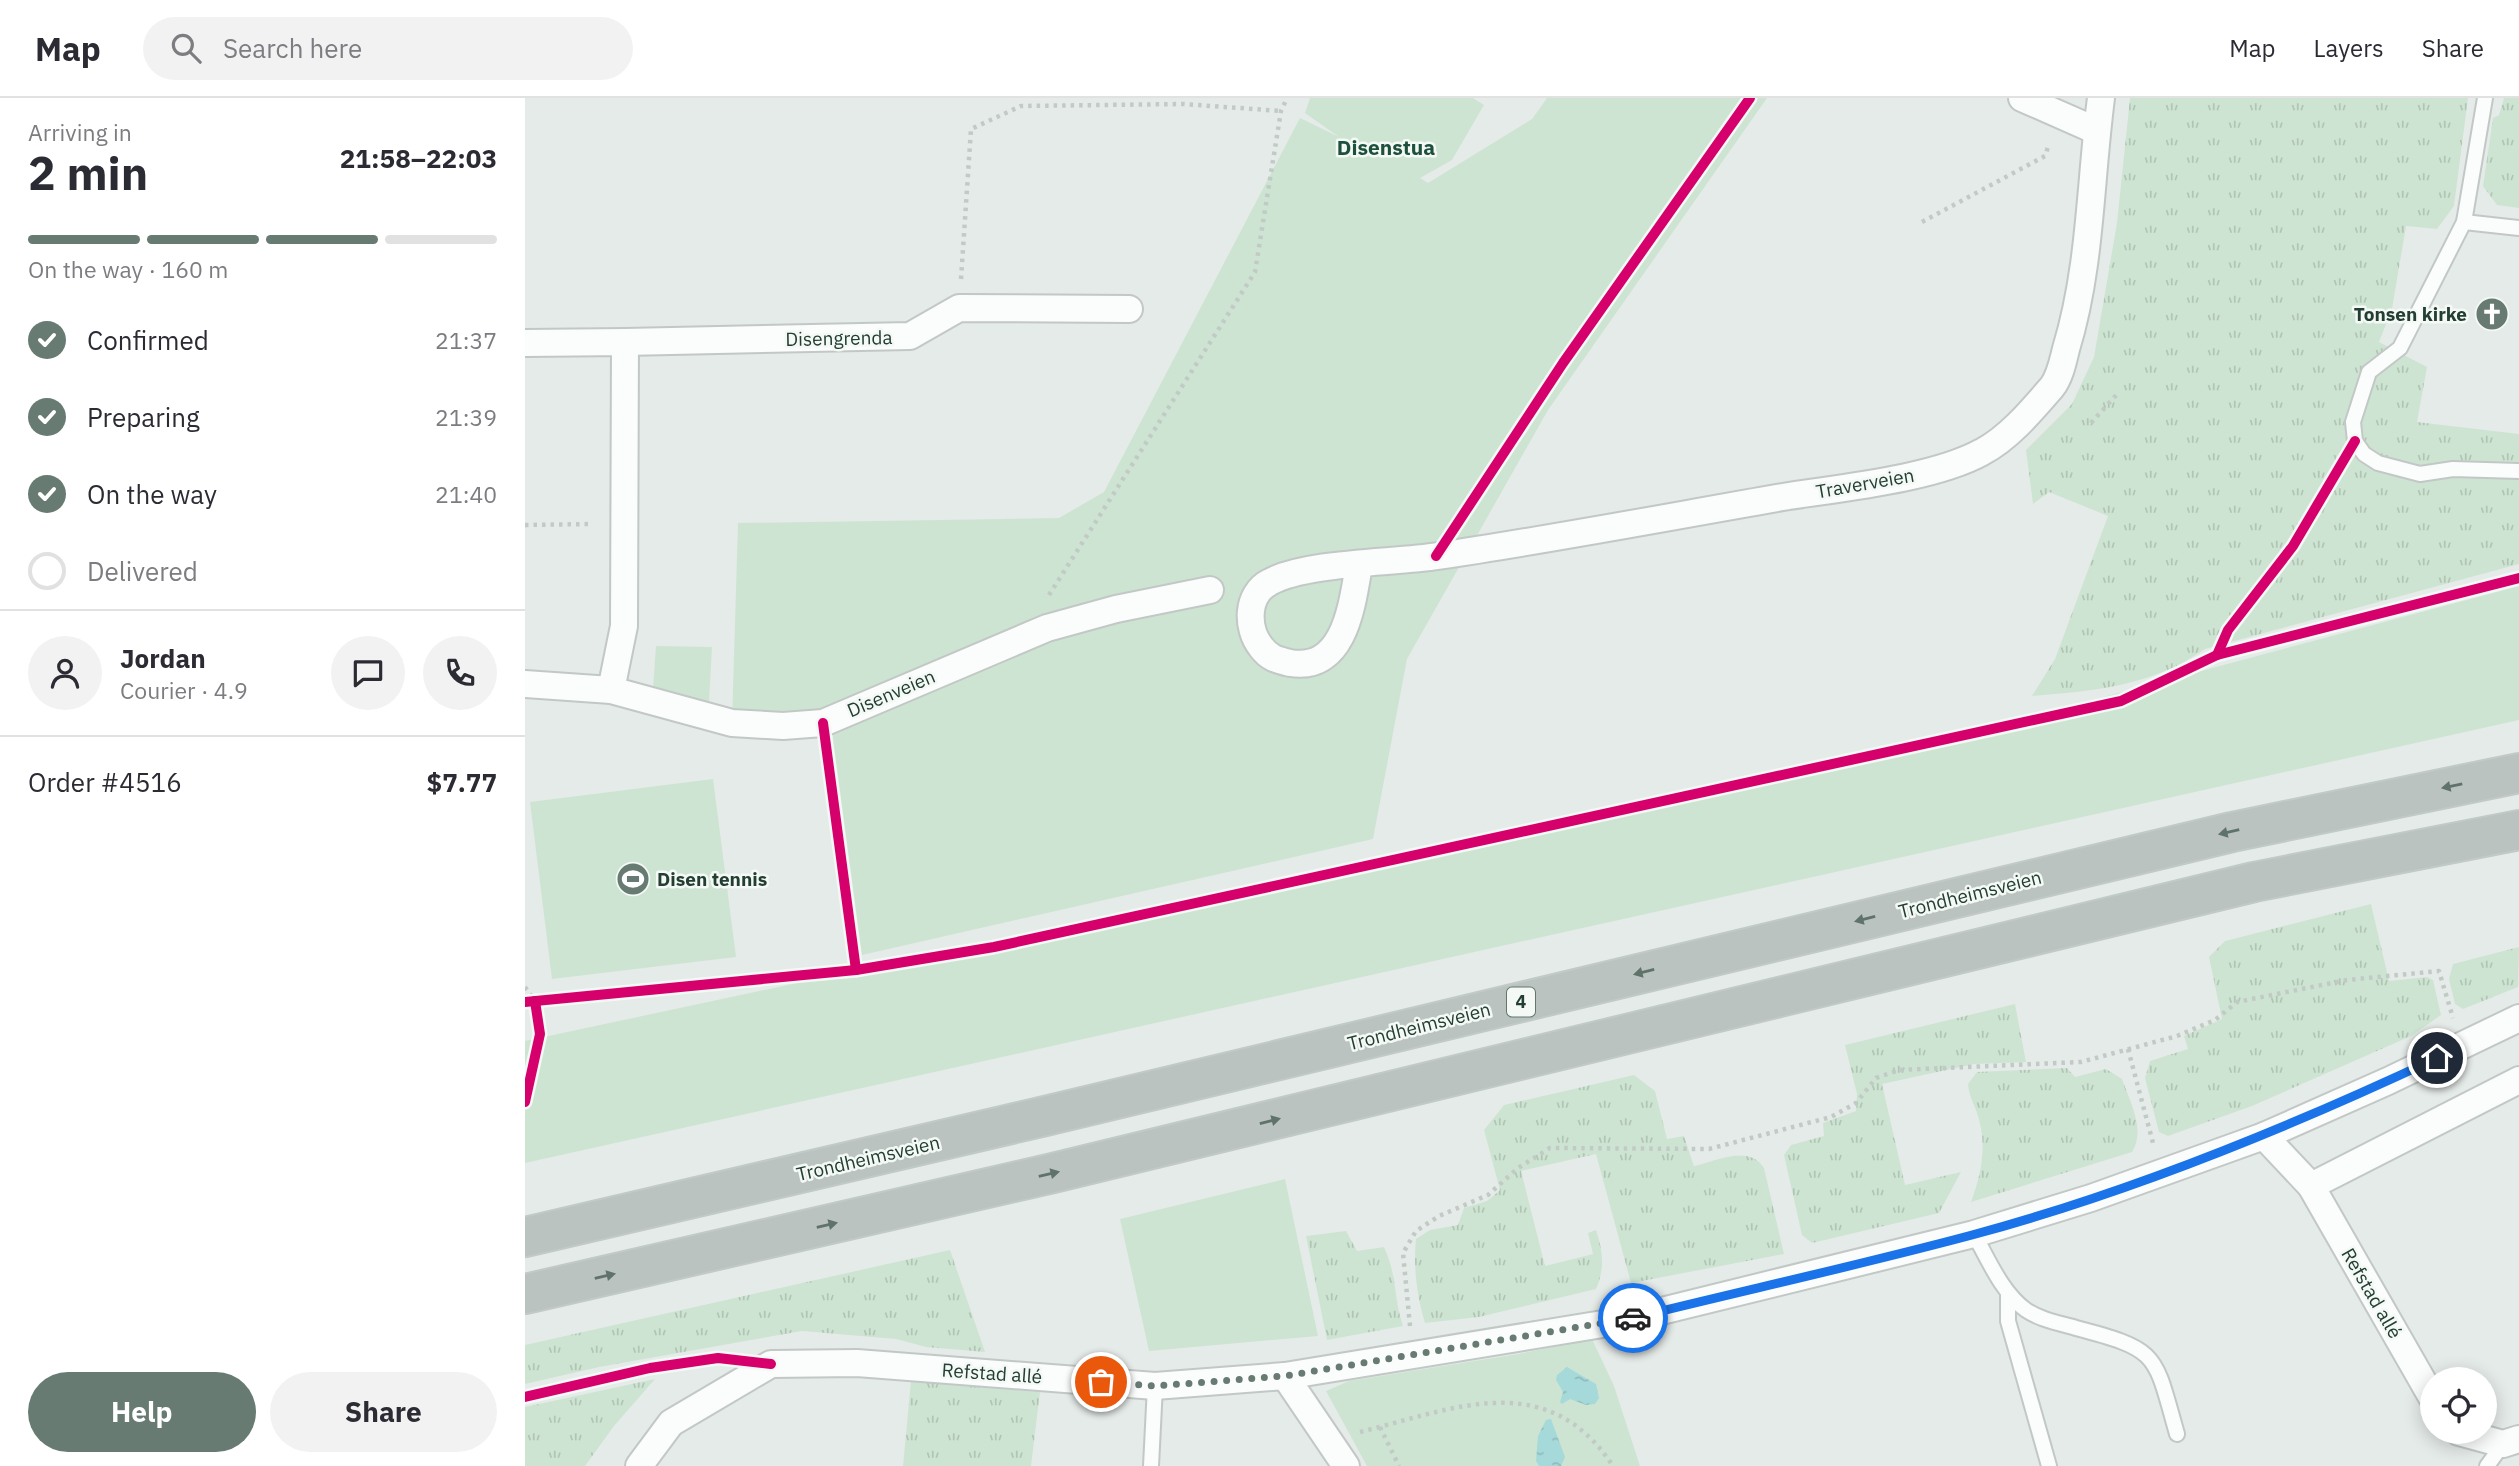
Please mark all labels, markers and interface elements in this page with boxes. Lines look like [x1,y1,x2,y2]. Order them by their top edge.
search box [143,17,633,80]
text: Map [35,27,101,70]
icon: search [167,29,205,67]
text: Search here [223,31,362,65]
text: Map [2229,32,2276,64]
text: Layers [2314,32,2384,64]
text: Share [2422,32,2484,64]
text: Arriving in [28,117,132,147]
district label: Disenstua [1337,133,1435,161]
text: 21:58–22:03 [340,141,497,175]
text: 2 min [28,143,148,203]
text: On the way · 160 m [28,254,228,284]
church icon: Tonsen kirke [2473,295,2511,333]
place label: Tonsen kirke [2354,302,2467,326]
icon: check [28,321,66,359]
text: Confirmed [87,323,209,357]
text: 21:37 [435,325,497,355]
street label: Disengrenda [785,325,893,351]
icon: check [28,398,66,436]
text: Preparing [87,400,200,434]
text: 21:39 [435,402,497,432]
street label: Traverveien [1814,463,1916,503]
icon: check [28,475,66,513]
text: On the way [87,477,217,511]
text: 21:40 [435,479,497,509]
text: Delivered [87,554,198,588]
button: person [28,636,102,710]
button: chat [331,636,405,710]
button: phone [423,636,497,710]
text: Jordan [120,641,206,675]
street label: Disenveien [843,664,939,722]
text: Courier · 4.9 [120,675,248,705]
text: Order #4516 [28,765,182,799]
text: $7.77 [427,765,497,799]
one-way arrow [2441,781,2463,792]
one-way arrow [2218,827,2240,838]
sports icon: Disen tennis [614,860,652,898]
street label: Trondheimsveien [1896,865,2044,923]
place label: Disen tennis [657,867,767,891]
one-way arrow [1854,914,1876,925]
one-way arrow [1633,967,1655,978]
road number: 4 [1507,988,1535,1016]
street label: Trondheimsveien [1345,997,1493,1055]
pin [2407,1028,2467,1088]
icon: home [2418,1039,2456,1077]
one-way arrow [1259,1115,1281,1126]
street label: Trondheimsveien [794,1130,942,1186]
one-way arrow [1038,1169,1060,1180]
one-way arrow [816,1219,838,1230]
street label: Refstad allé [2336,1243,2408,1343]
one-way arrow [594,1270,616,1281]
courier [1598,1283,1668,1353]
icon: car [1614,1299,1652,1337]
pin [1071,1352,1131,1412]
street label: Refstad allé [941,1358,1043,1388]
icon: bag [1082,1363,1120,1401]
map controls [2420,1367,2497,1444]
button: locate [2420,1367,2497,1444]
button: Help [28,1372,256,1452]
button: Share [270,1372,497,1452]

